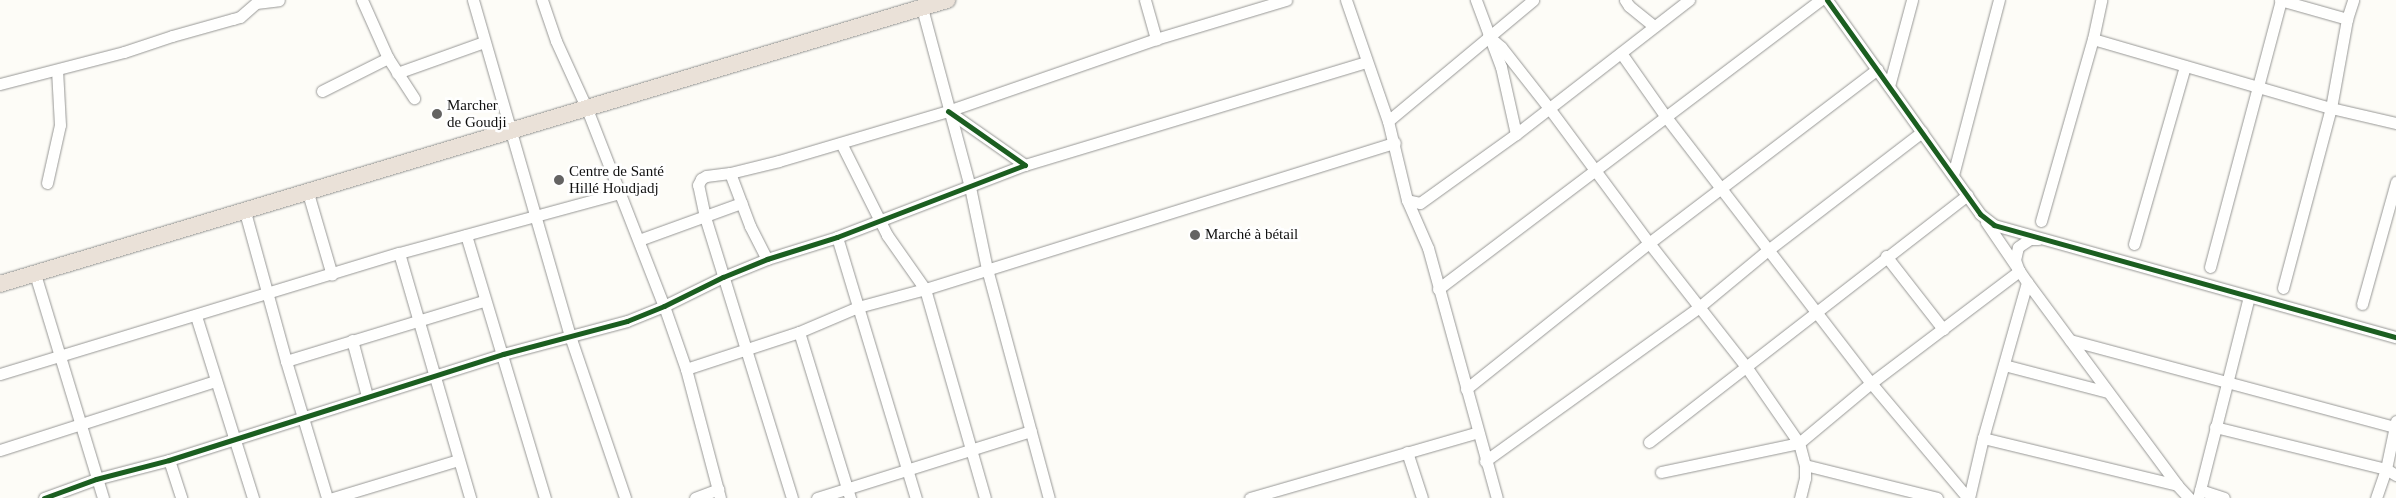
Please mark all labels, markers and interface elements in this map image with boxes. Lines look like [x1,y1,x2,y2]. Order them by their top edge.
place label: Marcher de Goudji [447,96,515,131]
marker: Marcher de Goudji [431,108,443,120]
place label: Centre de Santé Hillé Houdjadj [569,162,681,197]
marker: Centre de Santé Hillé Houdjadj [553,174,565,186]
place label: Marché à bétail [1205,226,1313,244]
marker: Marché à bétail [1189,229,1201,241]

